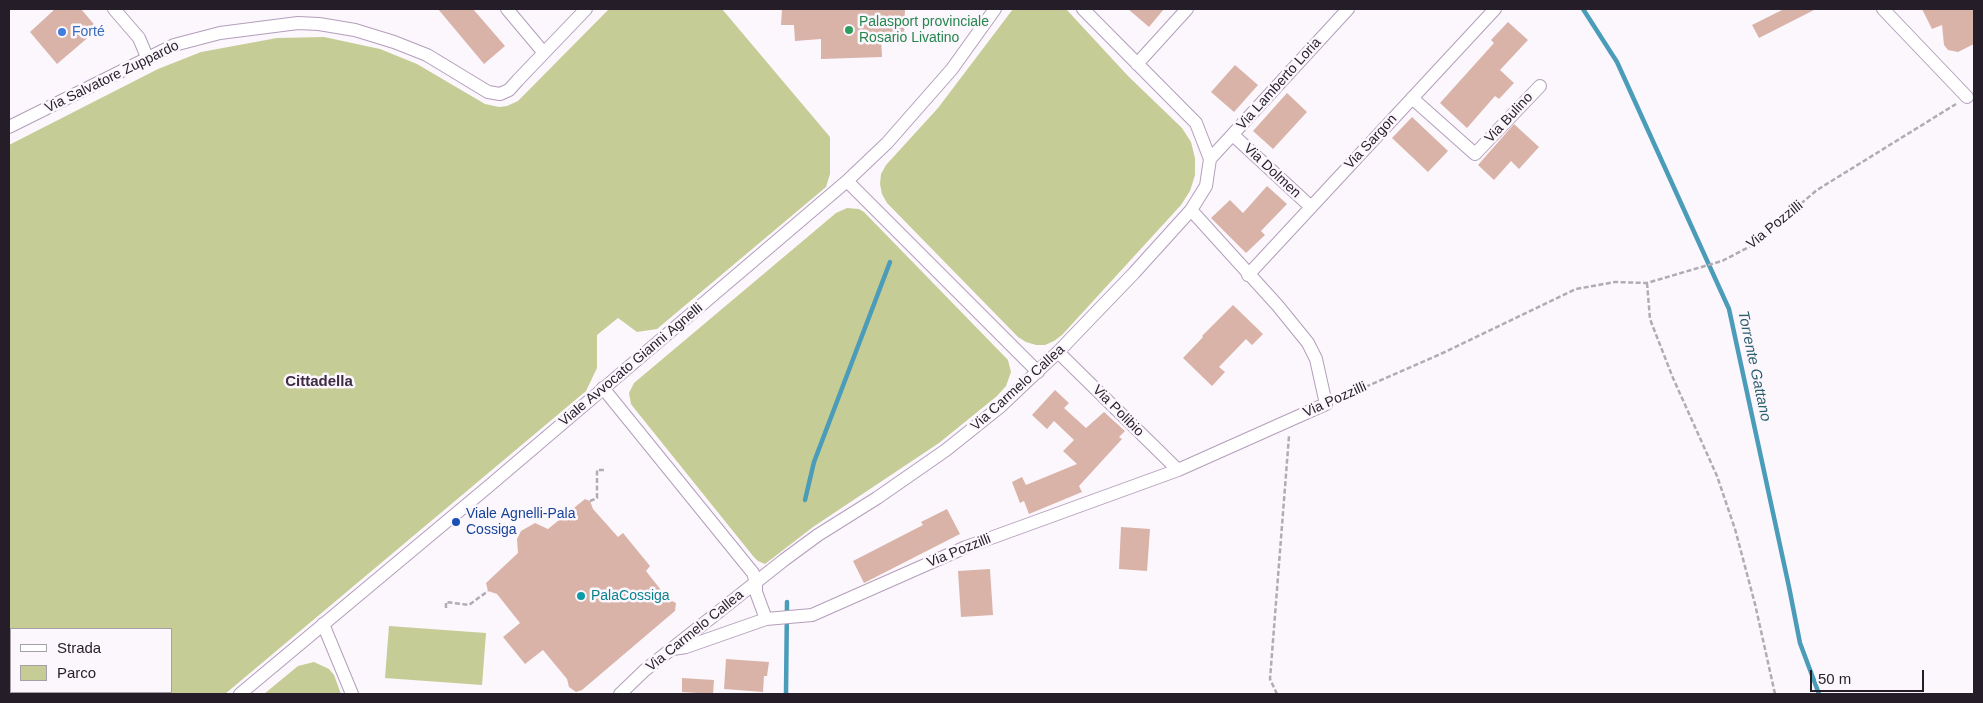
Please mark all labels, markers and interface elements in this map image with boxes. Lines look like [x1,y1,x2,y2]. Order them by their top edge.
place label: Palasport provinciale Rosario Livatino [859,14,989,46]
place label: Forté [72,24,105,40]
marker: Palasport provinciale Rosario Livatino [843,24,855,36]
marker: Forté [56,26,68,38]
street label: Via Lamberto Loria [1233,35,1325,133]
street label: Via Salvatore Zuppardo [42,37,182,117]
street label: Via Bulino [1481,89,1537,147]
street label: Via Sargon [1341,111,1401,173]
street label: Via Dolmen [1240,140,1304,202]
street label: Via Pozzilli [1744,197,1806,253]
street label: Viale Avvocato Gianni Agnelli [556,300,706,430]
water label: Torrente Gattano [1733,309,1775,423]
street label: Via Carmelo Callea [968,341,1068,435]
district label: Cittadella [285,373,353,391]
street label: Via Pozzilli [1301,379,1369,421]
street label: Via Polibio [1089,382,1147,440]
place label: Viale Agnelli-Pala Cossiga [466,506,575,538]
marker: Viale Agnelli-Pala Cossiga [450,516,462,528]
street label: Via Pozzilli [925,531,993,571]
street label: Via Carmelo Callea [643,587,747,675]
place label: PalaCossiga [591,588,670,604]
marker: PalaCossiga [575,590,587,602]
legend [10,628,172,693]
text: Strada [57,639,101,656]
scale bar [1813,660,1927,692]
text: Parco [57,664,96,681]
text: 50 m [1818,670,1851,687]

